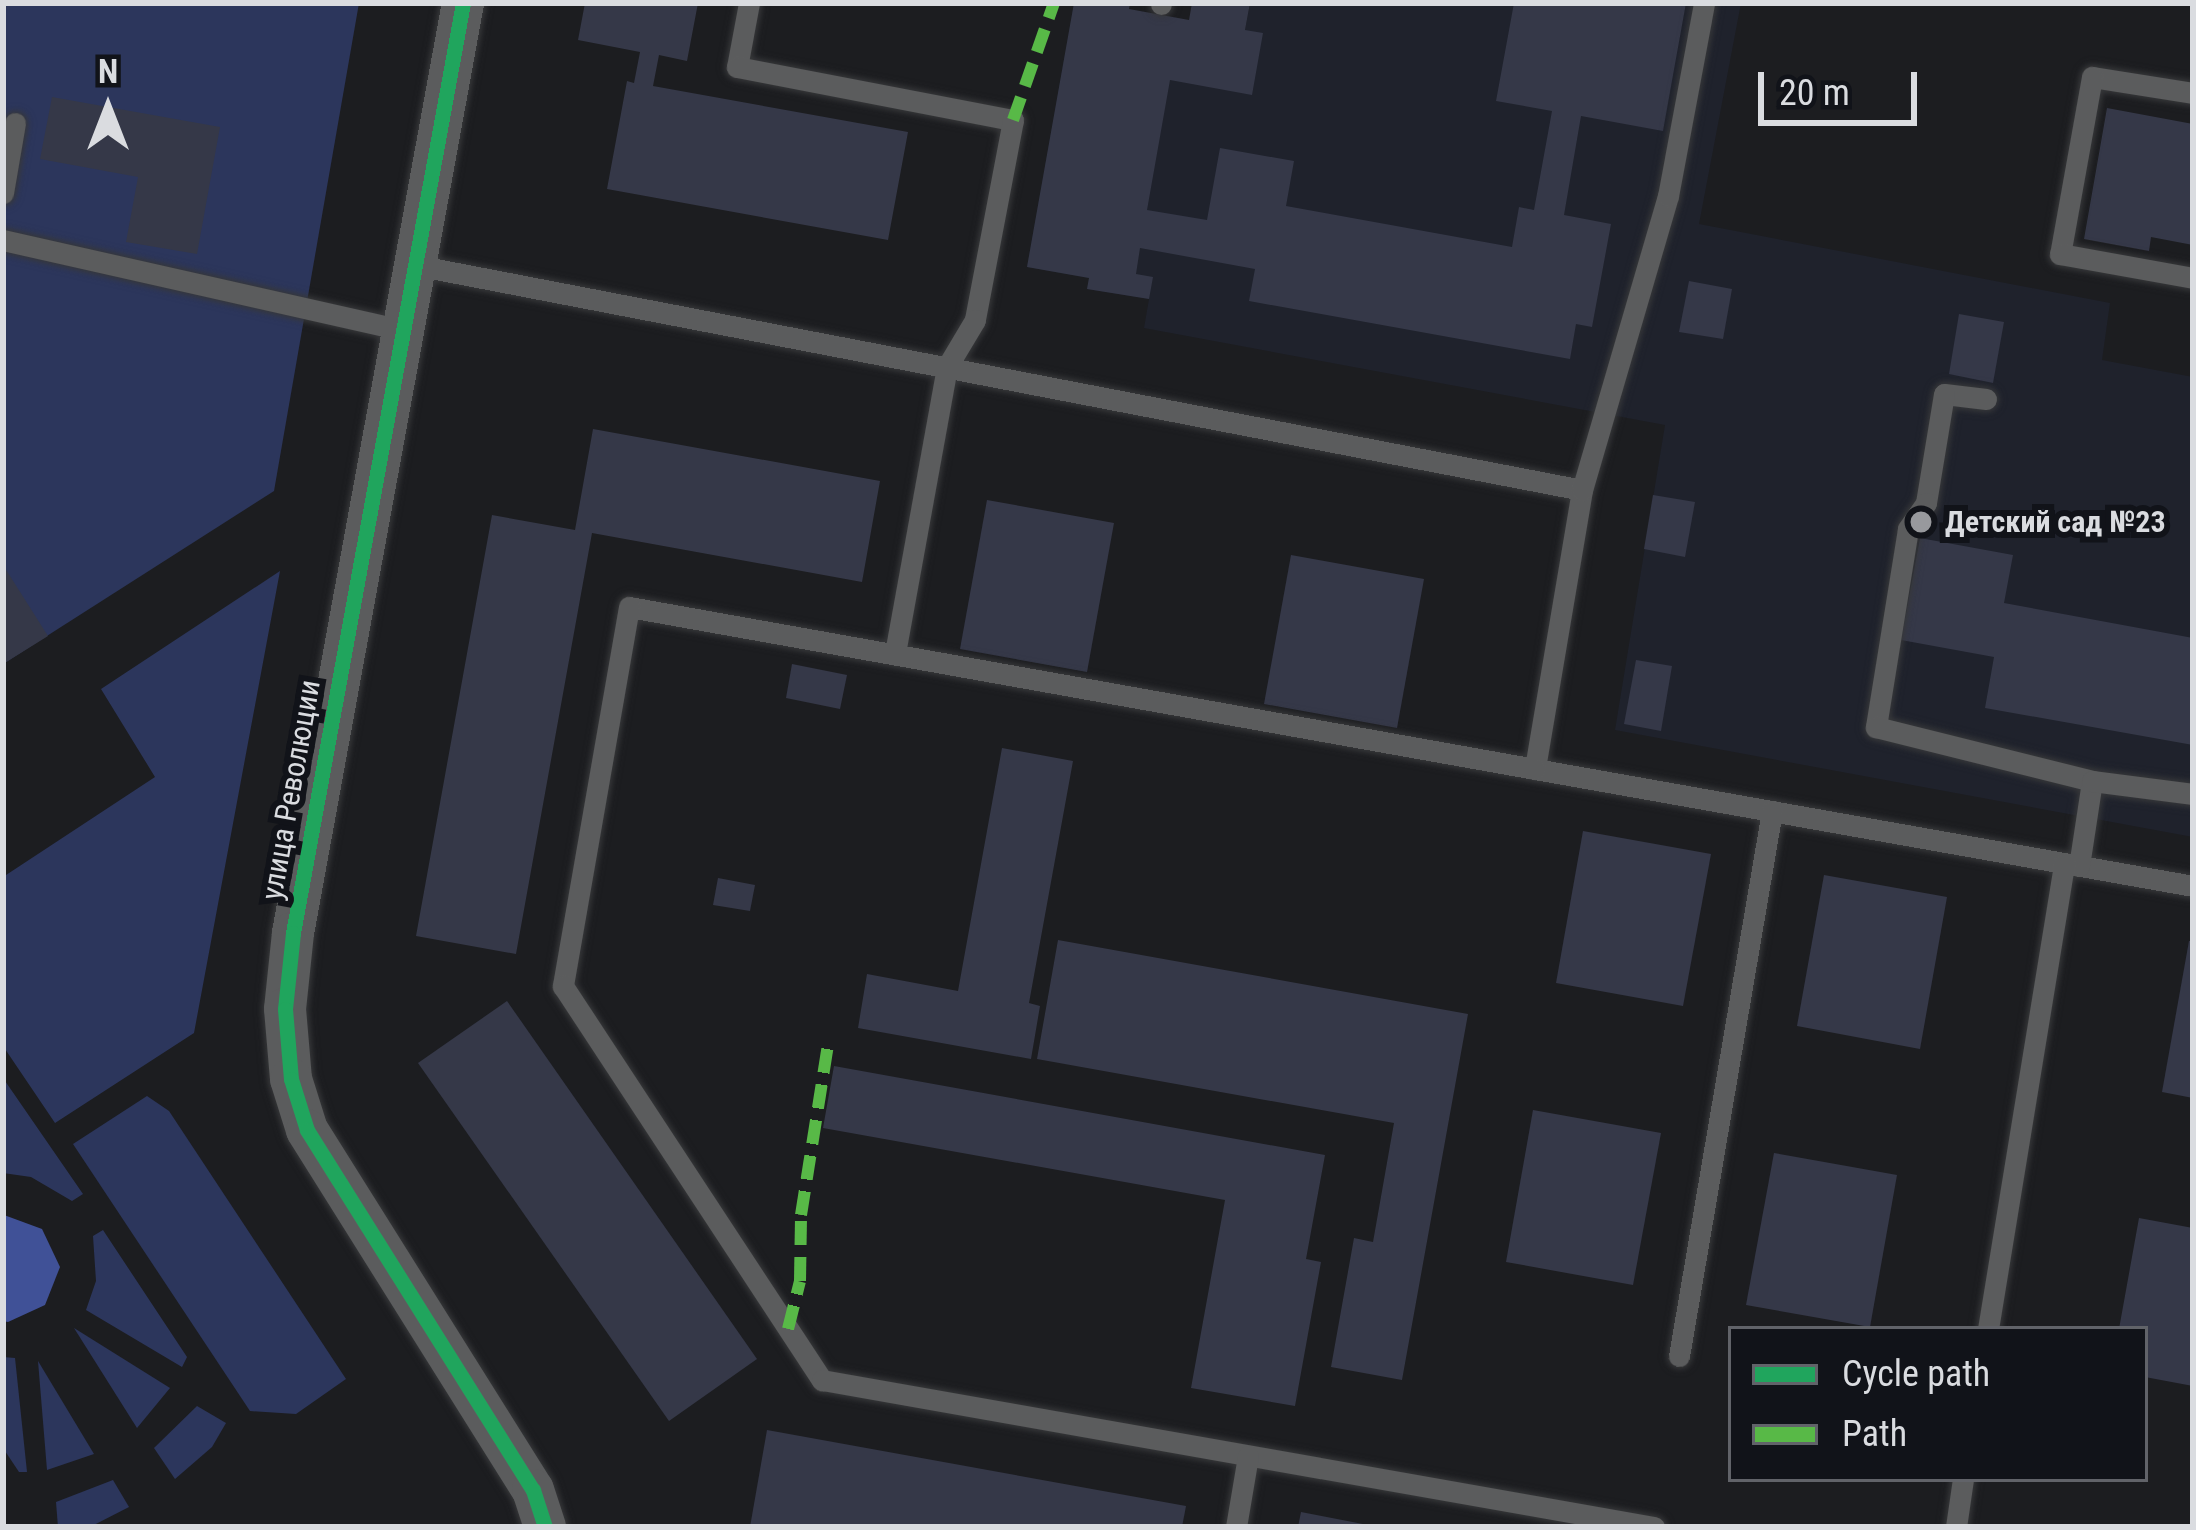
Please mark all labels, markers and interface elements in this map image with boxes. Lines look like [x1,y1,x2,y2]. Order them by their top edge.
north arrow [48,48,168,168]
scale bar [1764,48,1923,122]
text: N [98,52,118,91]
text: 20 m [1779,72,1850,114]
place label: Детский сад №23 [1945,504,2166,540]
marker: Детский сад №23 [1908,509,1934,535]
street label: улица Революции [254,677,328,903]
legend [1728,1326,2148,1482]
text: Cycle path [1842,1353,1990,1395]
text: Path [1842,1413,1907,1455]

